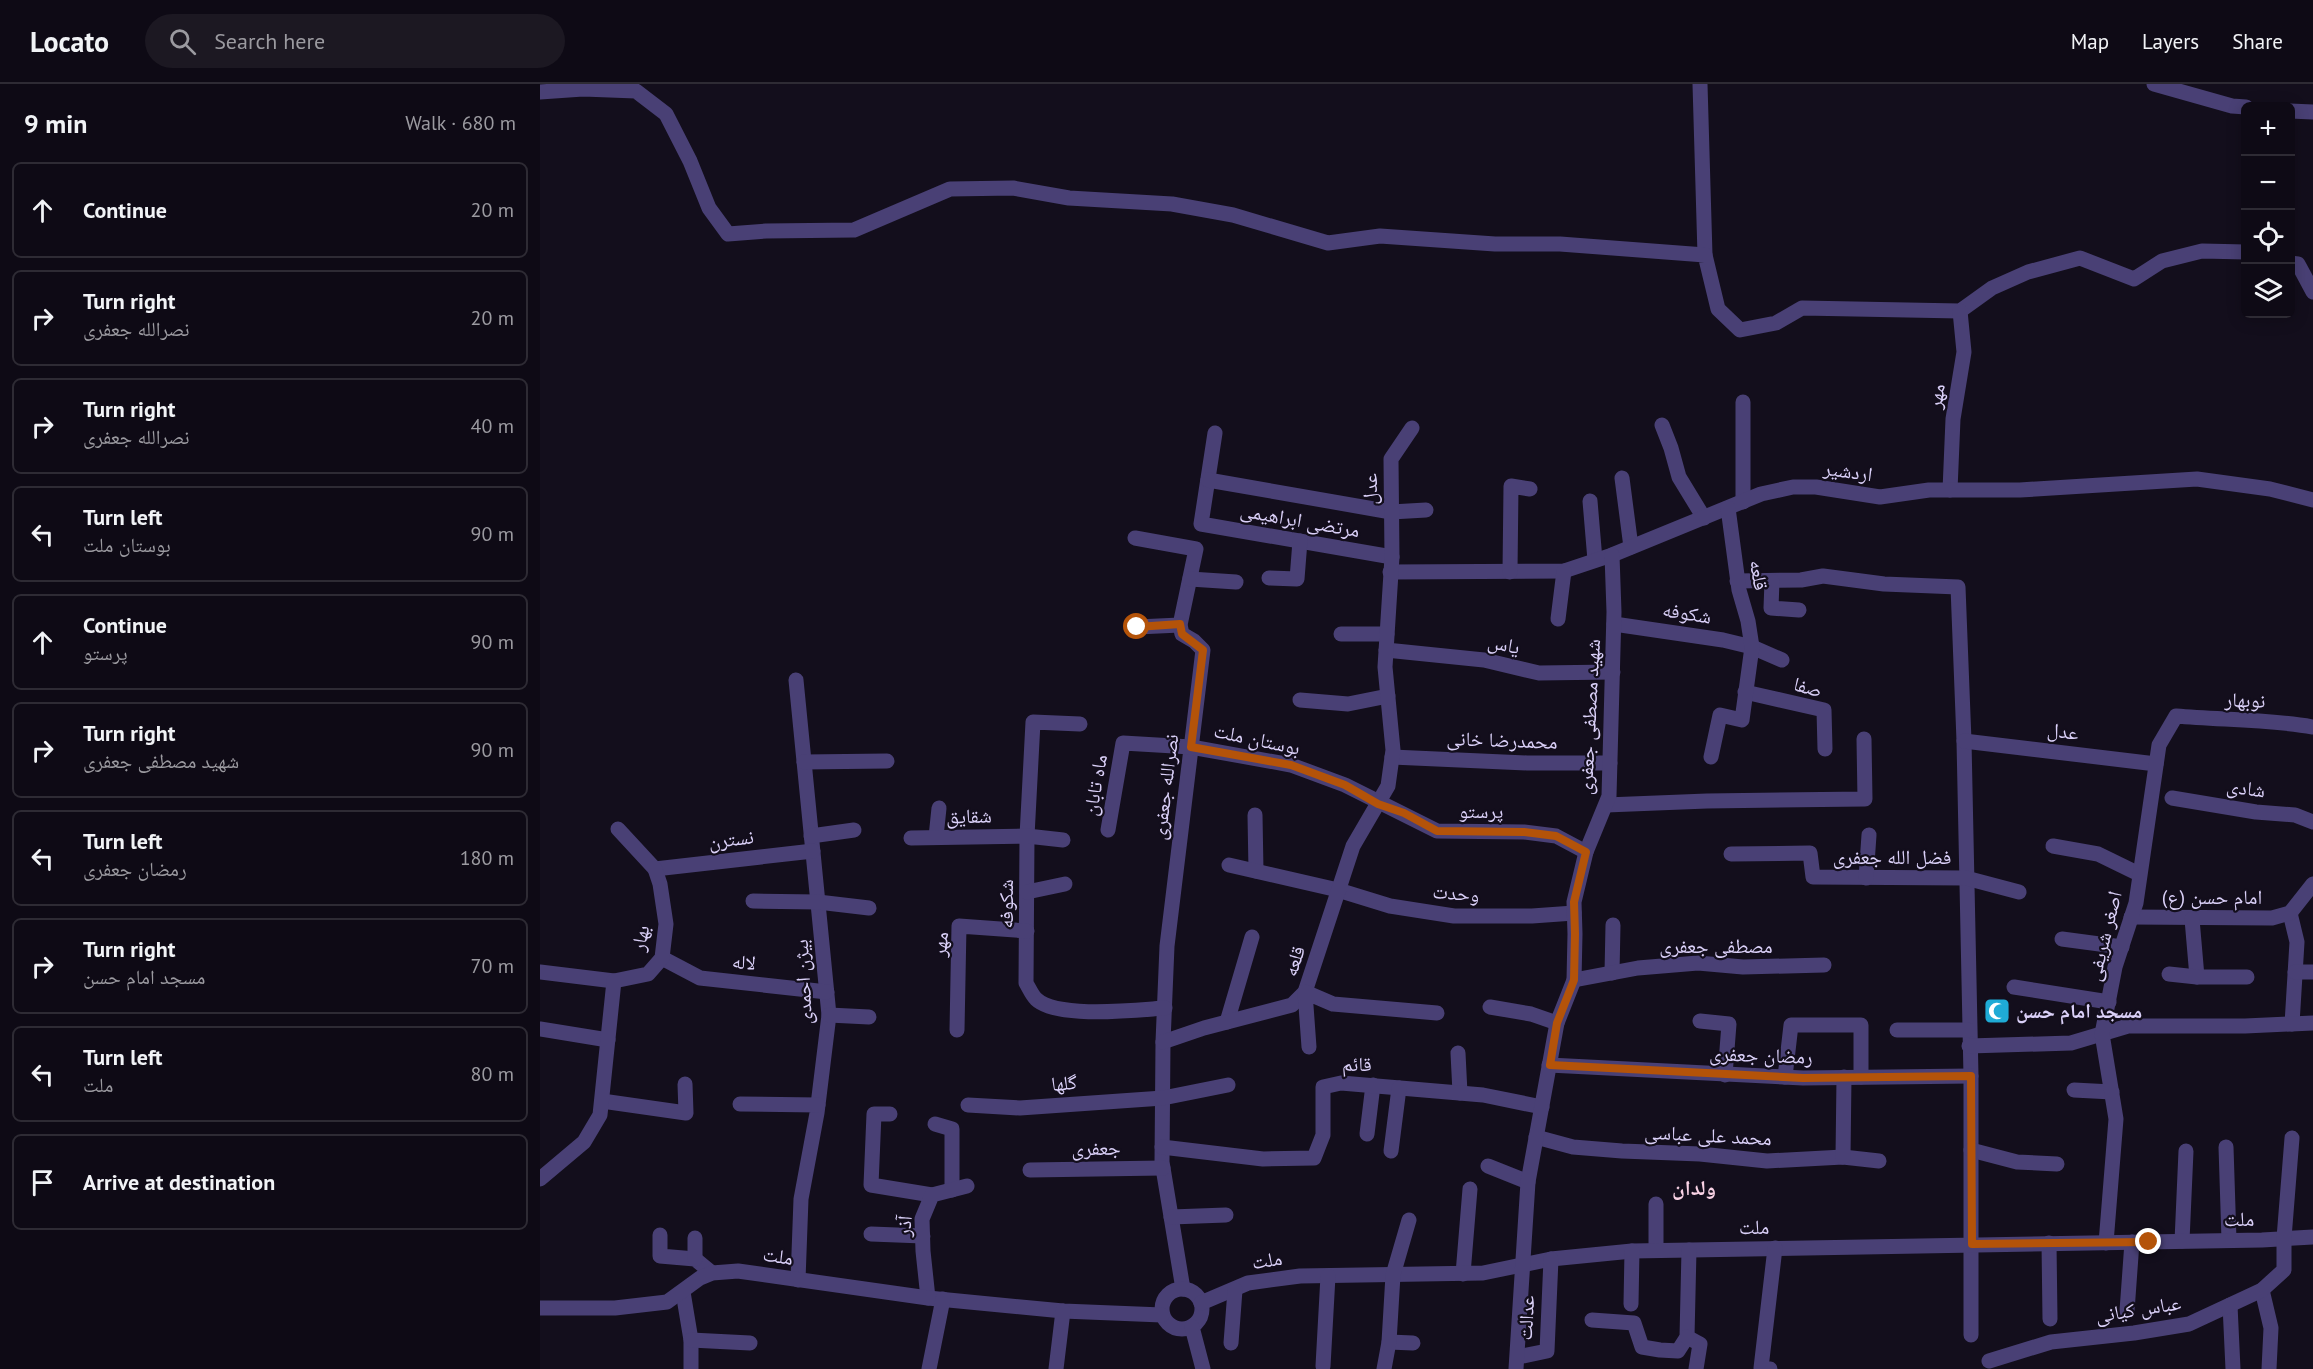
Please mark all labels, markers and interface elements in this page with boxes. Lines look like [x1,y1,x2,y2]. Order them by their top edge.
search box [145,14,565,68]
text: Locato [30,23,109,60]
icon: search [166,25,199,58]
text: Search here [214,27,325,55]
text: Map [2071,28,2109,55]
text: Layers [2142,28,2199,55]
text: Share [2232,28,2283,55]
map controls [2241,102,2295,318]
button: + [2241,102,2295,156]
text: 9 min [24,107,87,140]
text: Walk · 680 m [405,110,516,136]
button: − [2241,156,2295,210]
icon: ahead [26,194,59,227]
text: Continue [83,196,167,224]
text: 20 m [471,197,514,223]
button: locate [2241,210,2295,264]
button: layers [2241,264,2295,318]
text: Turn right [83,287,175,315]
icon: right [26,302,59,335]
text: 20 m [471,305,514,331]
text: نصرالله جعفری [83,316,190,342]
street label: مهر [1921,382,1951,411]
text: Turn right [83,395,175,423]
icon: right [26,410,59,443]
text: 40 m [471,413,514,439]
text: نصرالله جعفری [83,424,190,450]
street label: اردشیر [1821,455,1874,487]
street label: عدل [1357,473,1383,505]
street label: مرتضی ابراهیمی [1238,497,1362,543]
text: Turn left [83,503,163,531]
icon: left [26,518,59,551]
text: 90 m [471,521,514,547]
text: بوستان ملت [83,532,171,558]
street label: قلعه [1744,558,1774,592]
street label: شکوفه [1661,596,1713,630]
text: Continue [83,611,167,639]
route start [1123,613,1149,639]
icon: ahead [26,626,59,659]
street label: یاس [1486,628,1522,660]
text: 90 m [471,629,514,655]
street label: شهید مصطفی جعفری [1572,638,1606,796]
text: پرستو [83,640,128,666]
street label: صفا [1791,671,1825,703]
street label: نوبهار [2223,686,2266,714]
street label: عدل [2046,716,2080,746]
street label: بوستان ملت [1211,717,1303,761]
text: Turn right [83,719,175,747]
street label: محمدرضا خانی [1446,725,1558,755]
street label: نصرالله جعفری [1146,733,1184,841]
icon: right [26,734,59,767]
text: 90 m [471,737,514,763]
text: شهید مصطفی جعفری [83,748,239,774]
street label: ماه تابان [1077,752,1113,818]
street label: شادی [2225,772,2267,804]
street label: پرستو [1459,798,1503,824]
street label: شقایق [946,803,992,829]
street label: نسترن [707,823,755,855]
text: Turn left [83,827,163,855]
icon: left [26,842,59,875]
street label: فضل الله جعفری [1833,844,1951,870]
text: 180 m [460,845,514,871]
text: رمضان جعفری [83,856,187,882]
street label: وحدت [1431,878,1481,908]
street label: شکوفه [993,879,1019,929]
street label: امام حسن (ع) [2162,884,2262,911]
street label: اصغر شریفی [2080,888,2128,984]
street label: بهار [624,923,655,954]
street label: مهر [925,930,954,959]
street label: مصطفی جعفری [1659,933,1773,959]
text: Turn right [83,935,175,963]
street label: بیژن احمدی [788,939,818,1025]
street label: قلعه [1277,942,1311,980]
street label: لاله [731,948,757,976]
icon: right [26,950,59,983]
text: 70 m [471,953,514,979]
text: مسجد امام حسن [83,964,205,990]
mosque icon: مسجد امام حسن [1982,996,2012,1026]
place label: مسجد امام حسن [2016,998,2142,1025]
street label: رمضان جعفری [1709,1040,1813,1070]
text: Turn left [83,1043,163,1071]
street label: قائم [1342,1051,1372,1078]
icon: left [26,1058,59,1091]
text: 80 m [471,1061,514,1087]
street label: گلها [1050,1069,1078,1097]
text: ملت [83,1072,113,1098]
street label: محمد علی عباسی [1644,1119,1772,1151]
street label: جعفری [1071,1135,1121,1161]
icon: arrive [26,1166,59,1199]
text: Arrive at destination [83,1168,275,1196]
district label: ولدان [1672,1174,1716,1201]
street label: ملت [2224,1206,2254,1232]
street label: آذر [890,1214,918,1238]
street label: ملت [1739,1214,1769,1240]
route end [2135,1228,2161,1254]
street label: ملت [761,1241,795,1271]
street label: ملت [1250,1245,1284,1275]
street label: عباس کیانی [2093,1289,2183,1329]
street label: عدالت [1512,1295,1540,1341]

